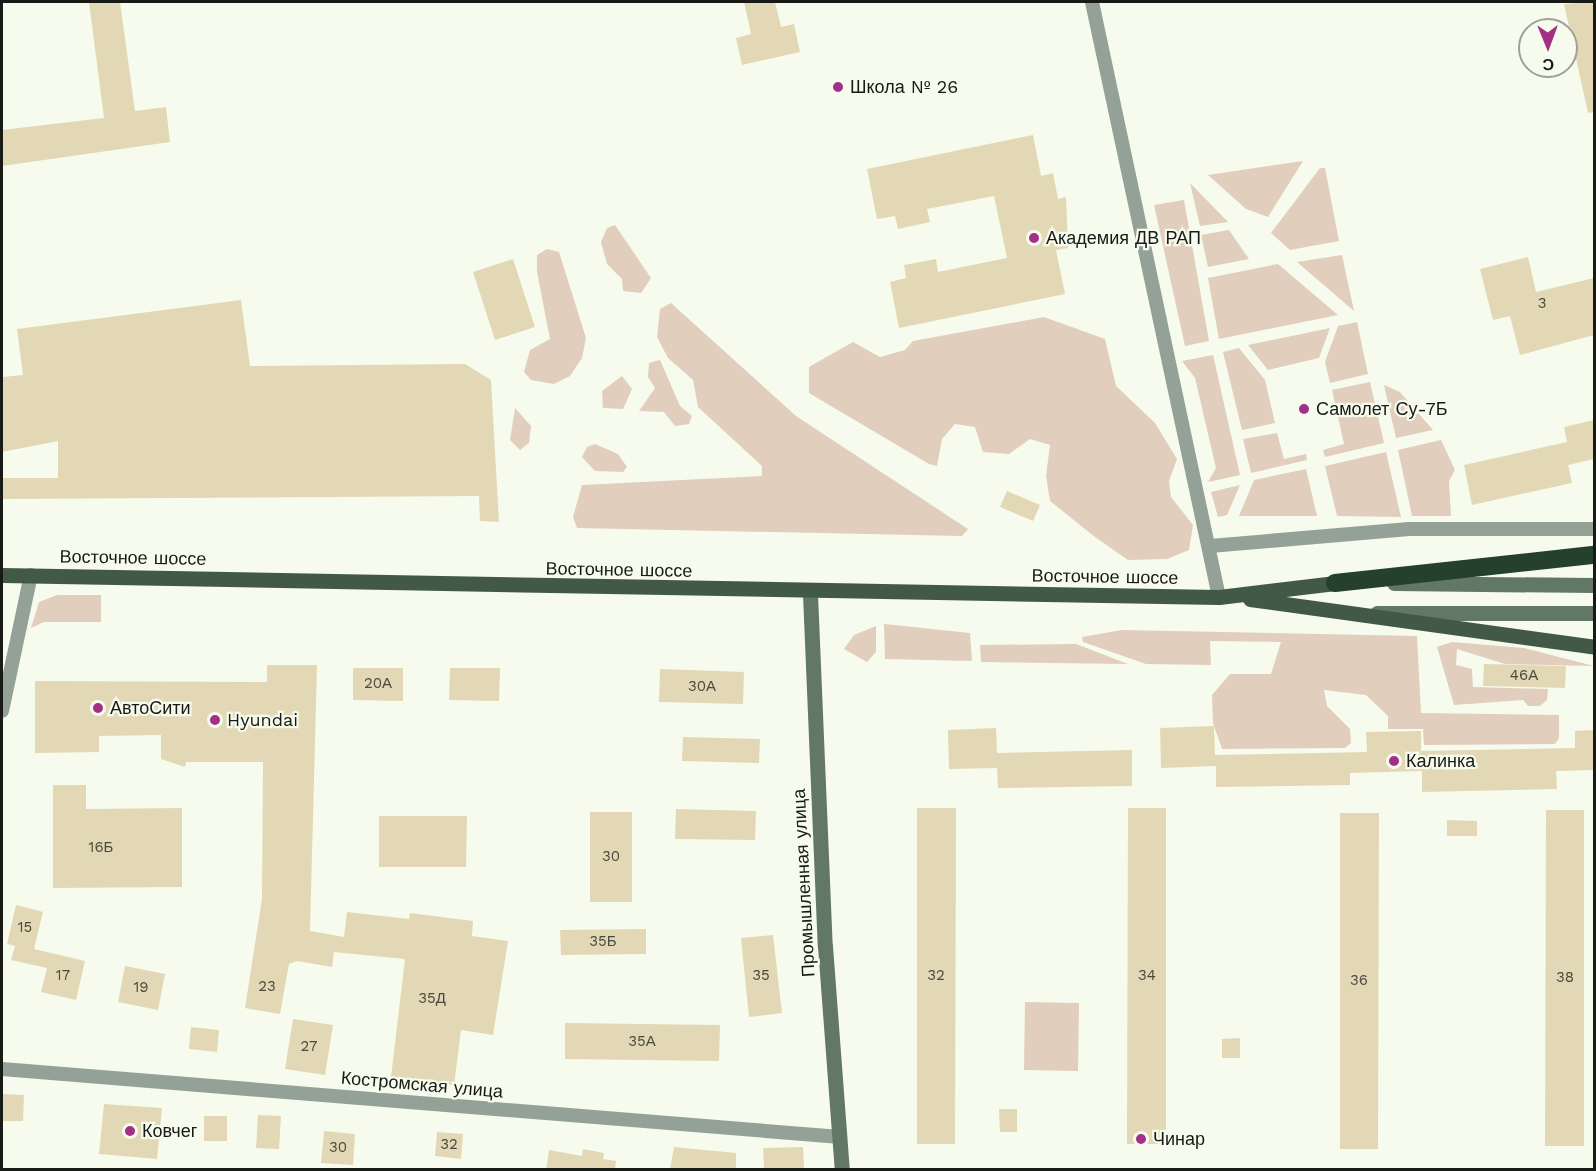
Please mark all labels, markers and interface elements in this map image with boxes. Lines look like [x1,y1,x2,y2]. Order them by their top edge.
north arrow [1518,18,1578,78]
text: С [1542,55,1554,74]
place label: Школа № 26 [850,76,958,98]
marker: Школа № 26 [831,80,845,94]
place label: Академия ДВ РАП [1046,227,1201,249]
marker: Академия ДВ РАП [1027,231,1041,245]
house number: 3 [1538,295,1546,313]
place label: Самолет Су-7Б [1316,398,1448,420]
marker: Самолет Су-7Б [1297,402,1311,416]
street label: Восточное шоссе [60,546,206,570]
street label: Восточное шоссе [546,558,692,582]
street label: Восточное шоссе [1032,565,1178,589]
house number: 46А [1510,667,1538,685]
house number: 20А [364,675,392,693]
house number: 30А [688,678,716,696]
place label: АвтоСити [110,697,191,719]
marker: АвтоСити [91,701,105,715]
place label: Hyundai [227,709,298,731]
marker: Hyundai [208,713,222,727]
place label: Калинка [1406,750,1475,772]
marker: Калинка [1387,754,1401,768]
street label: Промышленная улица [788,788,820,978]
house number: 16Б [89,839,113,857]
house number: 30 [602,848,620,866]
house number: 15 [18,919,32,937]
house number: 35Б [589,933,617,951]
house number: 17 [56,967,70,985]
house number: 35 [752,967,770,985]
house number: 32 [927,967,945,985]
house number: 34 [1138,967,1156,985]
house number: 38 [1556,969,1574,987]
house number: 36 [1350,972,1368,990]
house number: 23 [258,978,276,996]
house number: 19 [133,979,149,997]
house number: 35Д [418,990,446,1008]
house number: 35А [628,1033,656,1051]
house number: 27 [301,1038,317,1056]
street label: Костромская улица [340,1067,504,1103]
place label: Ковчег [142,1120,197,1142]
marker: Ковчег [123,1124,137,1138]
place label: Чинар [1153,1128,1205,1150]
marker: Чинар [1134,1132,1148,1146]
house number: 32 [440,1136,458,1154]
house number: 30 [329,1139,347,1157]

